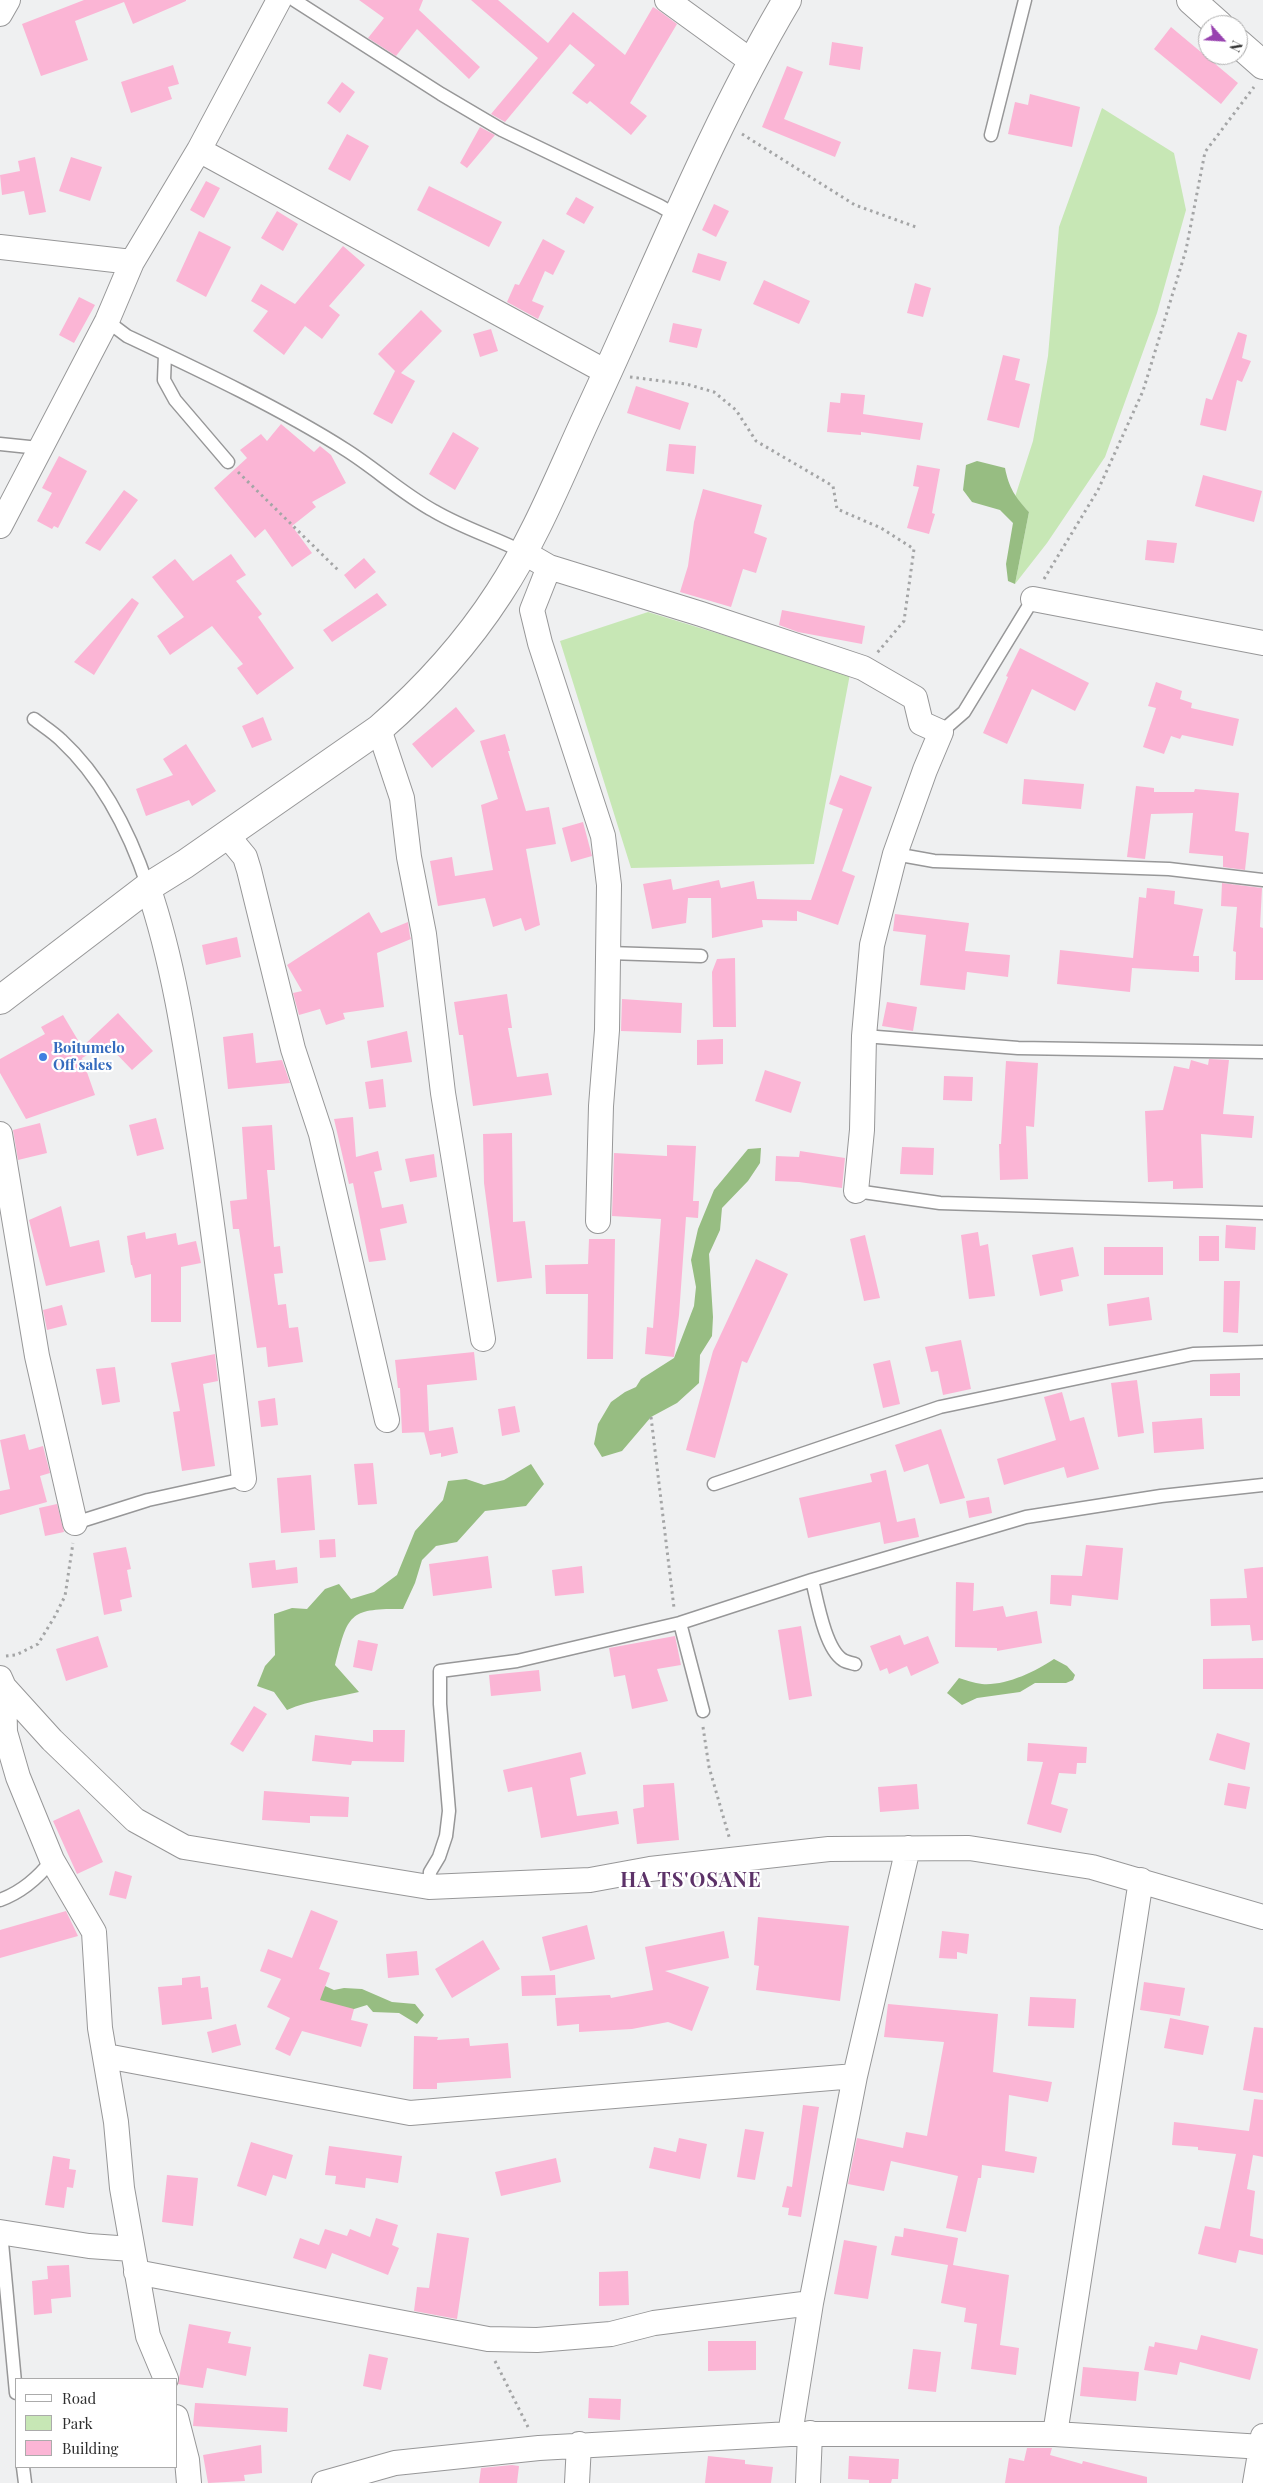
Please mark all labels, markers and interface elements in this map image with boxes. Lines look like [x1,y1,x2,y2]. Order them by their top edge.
north arrow [1198,15,1248,65]
text: N [1225,38,1247,55]
place label: Boitumelo Off sales [53,1039,125,1074]
marker: Boitumelo Off sales [37,1051,49,1063]
district label: HA TS'OSANE [619,1869,763,1893]
legend [15,2378,178,2468]
text: Road [62,2388,96,2408]
text: Park [62,2413,93,2433]
text: Building [62,2438,118,2458]

